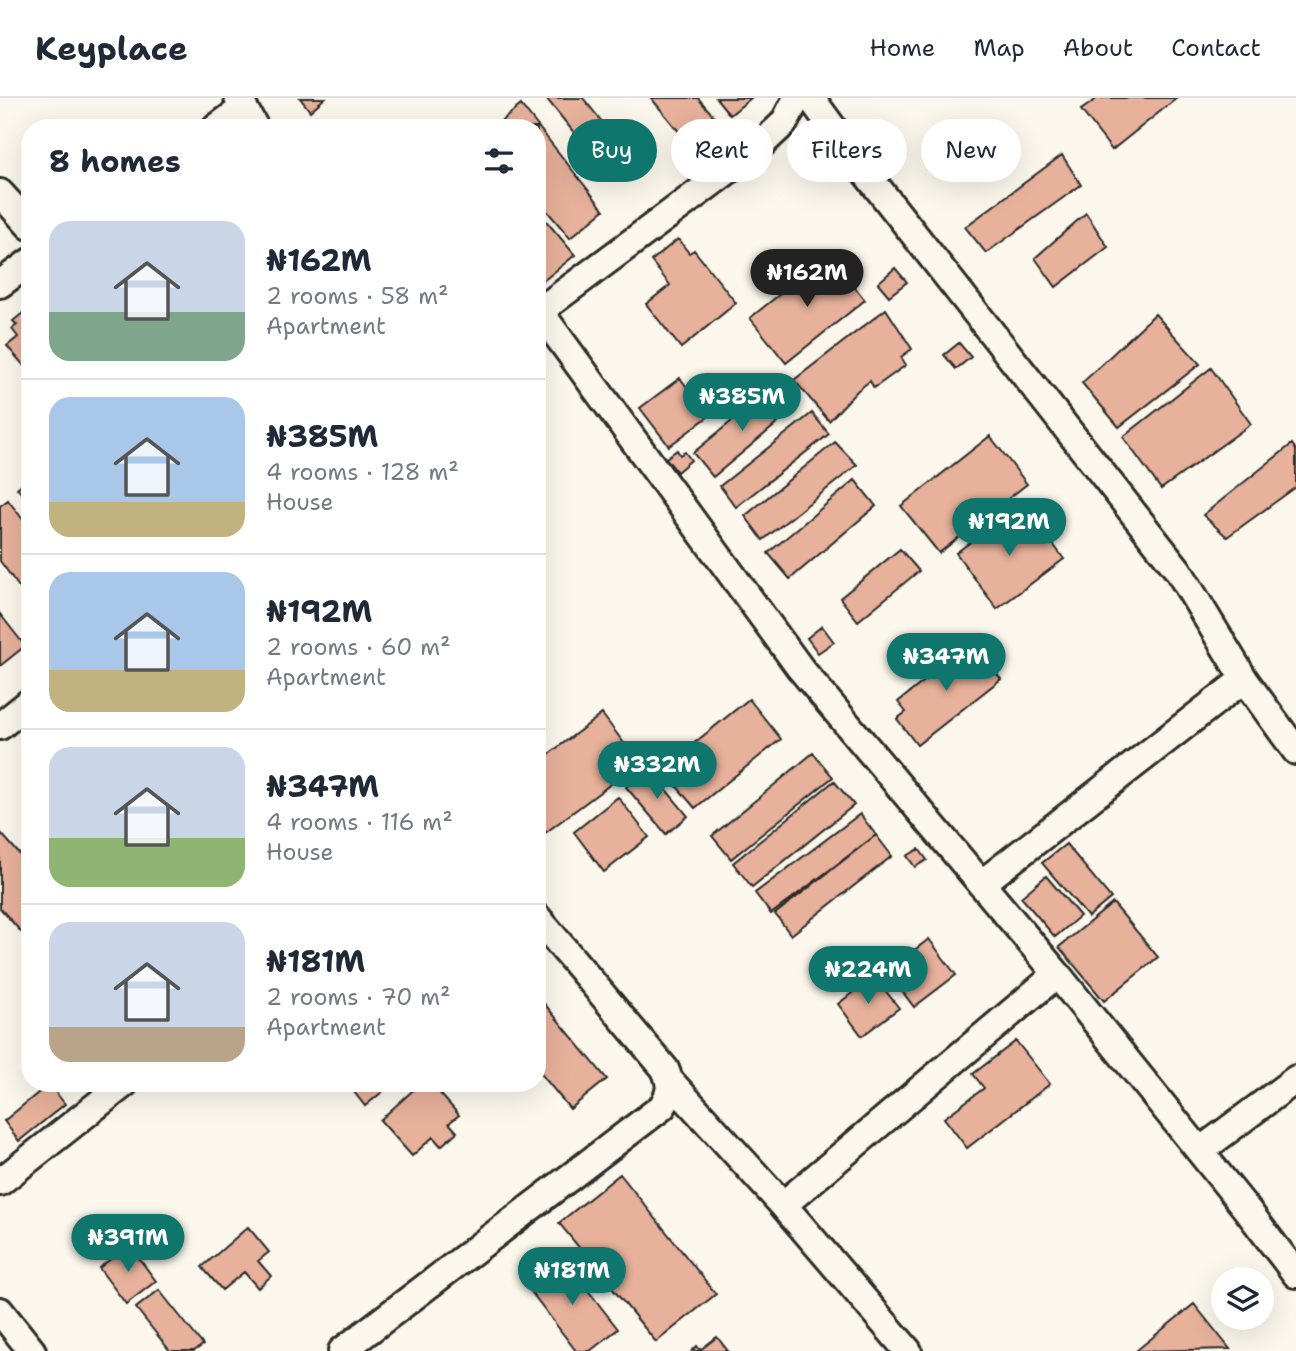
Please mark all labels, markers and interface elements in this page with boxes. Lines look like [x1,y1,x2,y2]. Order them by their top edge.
text: Keyplace [35,26,188,71]
text: Home [869,32,935,64]
text: Map [973,32,1025,64]
text: About [1063,32,1133,64]
text: Contact [1171,32,1261,64]
chip: Buy [567,119,657,182]
chip: Rent [671,119,773,182]
chip: Filters [787,119,907,182]
chip: New [921,119,1021,182]
text: 8 homes [49,141,181,182]
icon: filters [480,142,518,180]
text: ₦162M [266,240,372,281]
icon: home [105,249,189,333]
pin: ₦162M [758,250,856,309]
text: ₦162M [767,257,848,287]
text: 2 rooms · 58 m² [266,281,449,311]
text: Apartment [266,311,386,341]
pin: ₦385M [693,374,791,433]
text: ₦385M [699,381,785,411]
text: ₦385M [266,416,378,457]
icon: home [105,425,189,509]
text: 4 rooms · 128 m² [266,457,459,487]
text: House [266,487,334,517]
pin: ₦192M [960,498,1058,558]
text: ₦192M [968,506,1050,536]
text: ₦192M [266,591,372,632]
icon: home [105,600,189,684]
text: 2 rooms · 60 m² [266,632,451,662]
pin: ₦347M [897,634,995,693]
text: ₦347M [903,641,989,671]
text: Apartment [266,662,386,692]
pin: ₦332M [608,742,706,801]
text: ₦332M [614,749,700,779]
text: ₦347M [266,766,379,807]
icon: home [105,775,189,859]
text: 4 rooms · 116 m² [266,807,453,837]
text: House [266,837,334,867]
text: ₦181M [266,941,365,982]
pin: ₦224M [819,946,917,1006]
icon: home [105,950,189,1034]
text: ₦224M [825,954,911,984]
text: 2 rooms · 70 m² [266,982,451,1012]
text: Apartment [266,1012,386,1042]
pin: ₦391M [79,1214,177,1274]
text: ₦391M [87,1222,169,1252]
pin: ₦181M [523,1248,621,1307]
text: ₦181M [534,1255,610,1285]
map controls [1211,1267,1274,1330]
button: layers [1211,1267,1274,1330]

